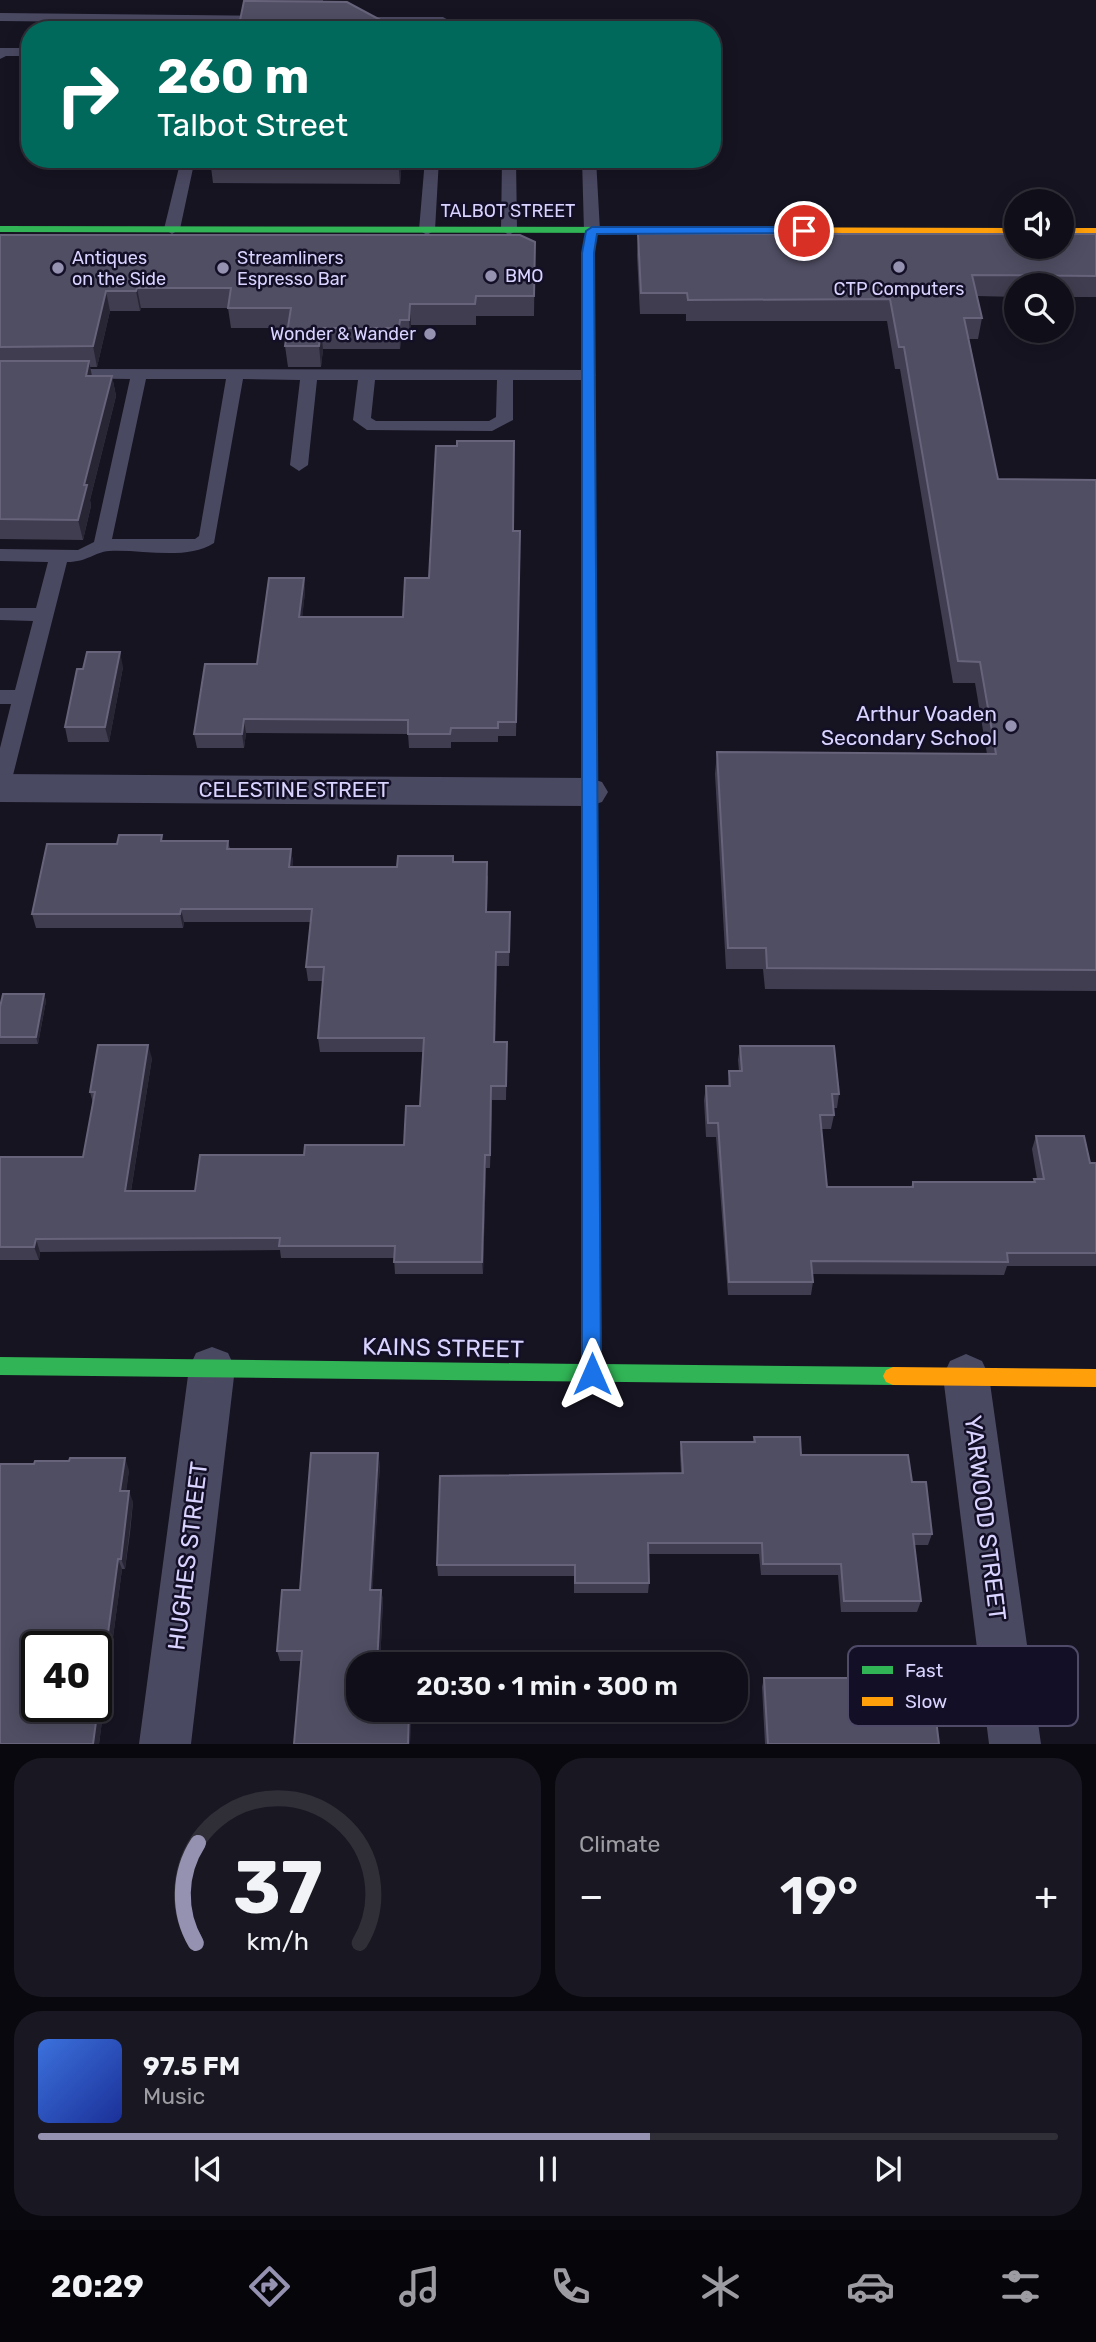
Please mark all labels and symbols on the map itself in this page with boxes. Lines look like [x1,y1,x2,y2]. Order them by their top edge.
street label: TALBOT STREET [440,200,576,222]
pin [774,201,834,261]
place label: Antiques on the Side [72,247,166,290]
place label: Streamliners Espresso Bar [237,247,347,290]
marker: CTP Computers [891,259,907,275]
marker: Antiques on the Side [50,260,66,276]
marker: Streamliners Espresso Bar [215,260,231,276]
place label: BMO [505,265,544,287]
marker: BMO [483,268,499,284]
place label: CTP Computers [834,278,965,300]
place label: Wonder & Wander [270,323,416,345]
marker: Wonder & Wander [422,326,438,342]
place label: Arthur Voaden Secondary School [821,701,997,750]
marker: Arthur Voaden Secondary School [1003,718,1019,734]
street label: CELESTINE STREET [199,777,389,802]
street label: KAINS STREET [362,1333,524,1363]
position arrow [555,1337,629,1411]
street label: YARWOOD STREET [959,1414,1011,1622]
street label: HUGHES STREET [163,1460,213,1652]
speed limit sign: 40 [21,1631,112,1722]
legend [848,1646,1078,1726]
text: Fast [905,1659,944,1682]
text: Slow [905,1690,947,1713]

